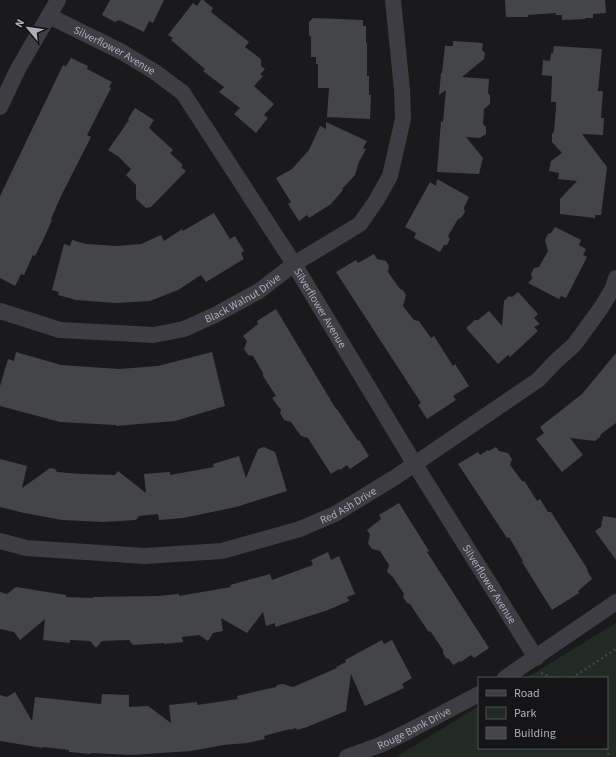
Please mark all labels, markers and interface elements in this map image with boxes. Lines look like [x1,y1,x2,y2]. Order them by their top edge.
north arrow [8,8,48,48]
text: N [11,17,28,30]
street label: Silverflower Avenue [71,22,159,78]
street label: Silverflower Avenue [290,265,351,351]
street label: Black Walnut Drive [202,269,284,326]
street label: Red Ash Drive [317,483,379,527]
street label: Silverflower Avenue [459,541,521,627]
legend [478,677,608,749]
text: Road [514,685,540,702]
street label: Rouge Bank Drive [374,703,454,753]
text: Park [514,705,536,722]
text: Building [514,725,556,742]

